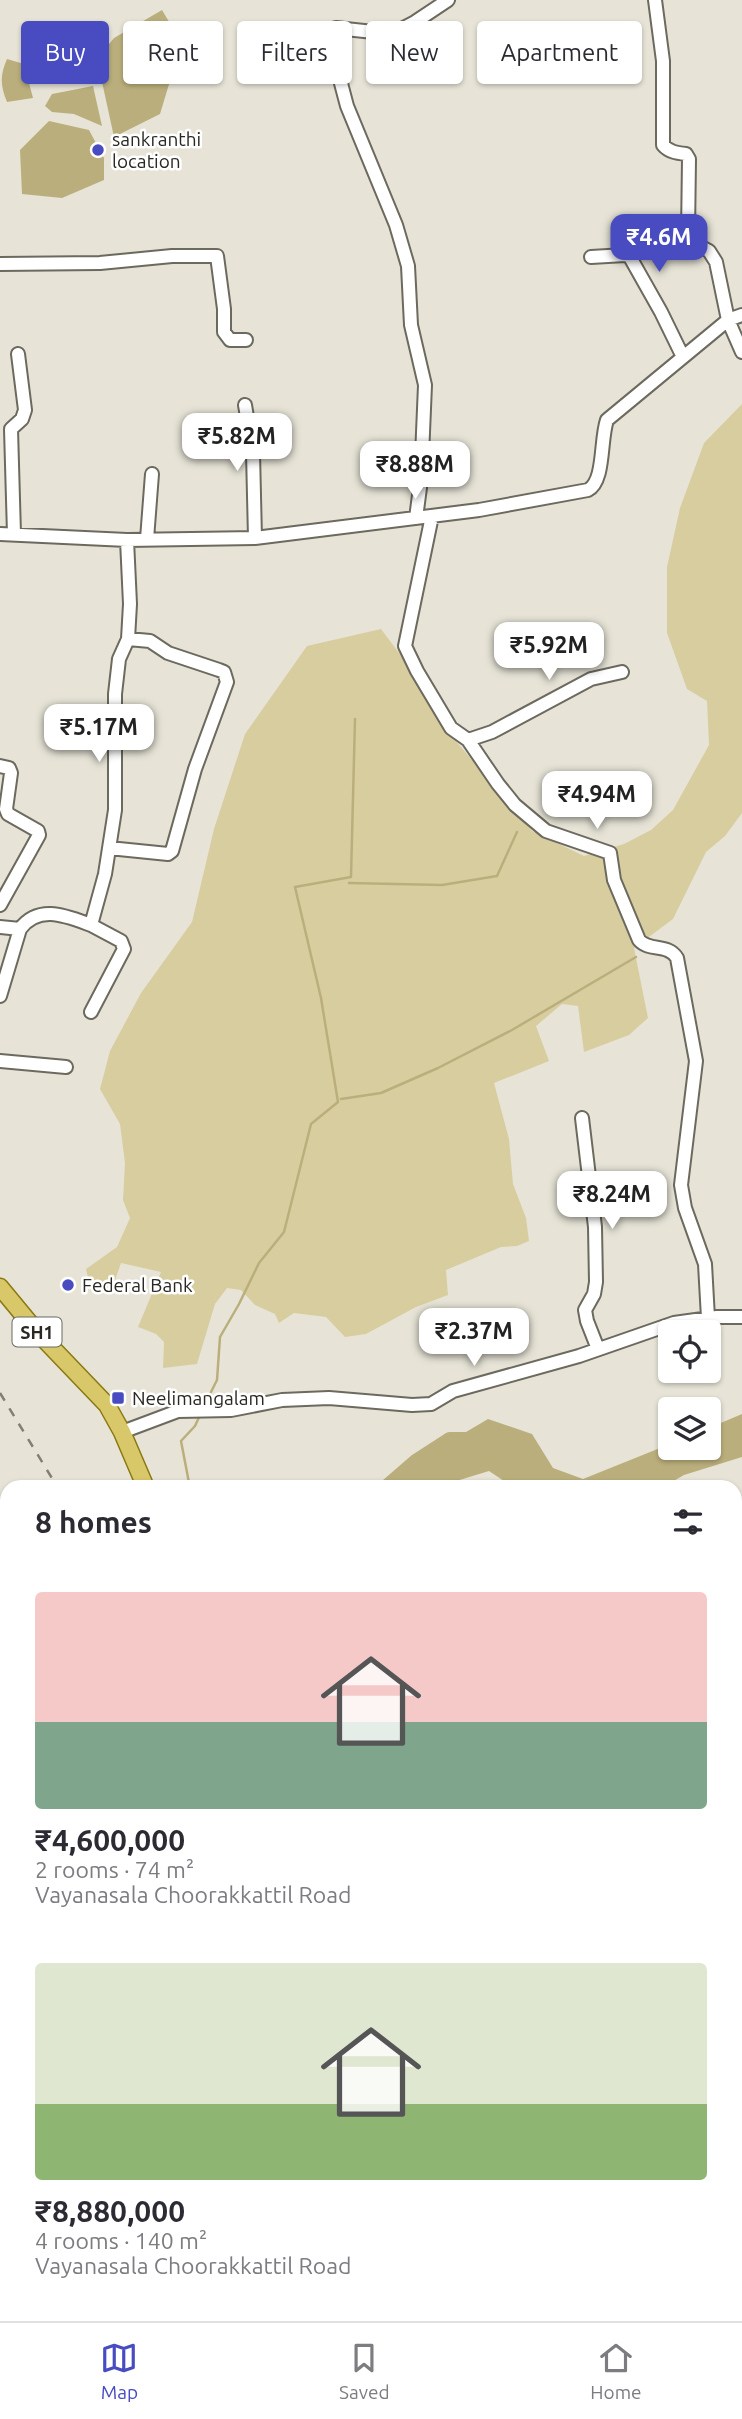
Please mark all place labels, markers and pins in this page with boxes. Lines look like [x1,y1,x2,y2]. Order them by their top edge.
place label: sankranthi location [112,128,201,172]
marker: sankranthi location [90,142,106,158]
pin: ₹4.6M [610,215,708,274]
pin: ₹5.82M [180,414,294,473]
pin: ₹8.88M [358,442,472,501]
pin: ₹5.92M [492,622,606,682]
pin: ₹5.17M [42,704,156,764]
pin: ₹4.94M [540,772,654,831]
pin: ₹8.24M [555,1172,669,1231]
place label: Federal Bank [82,1274,193,1296]
marker: Federal Bank [60,1277,76,1293]
pin: ₹2.37M [417,1308,531,1368]
place label: Neelimangalam [132,1387,265,1409]
marker: Neelimangalam [110,1390,126,1406]

